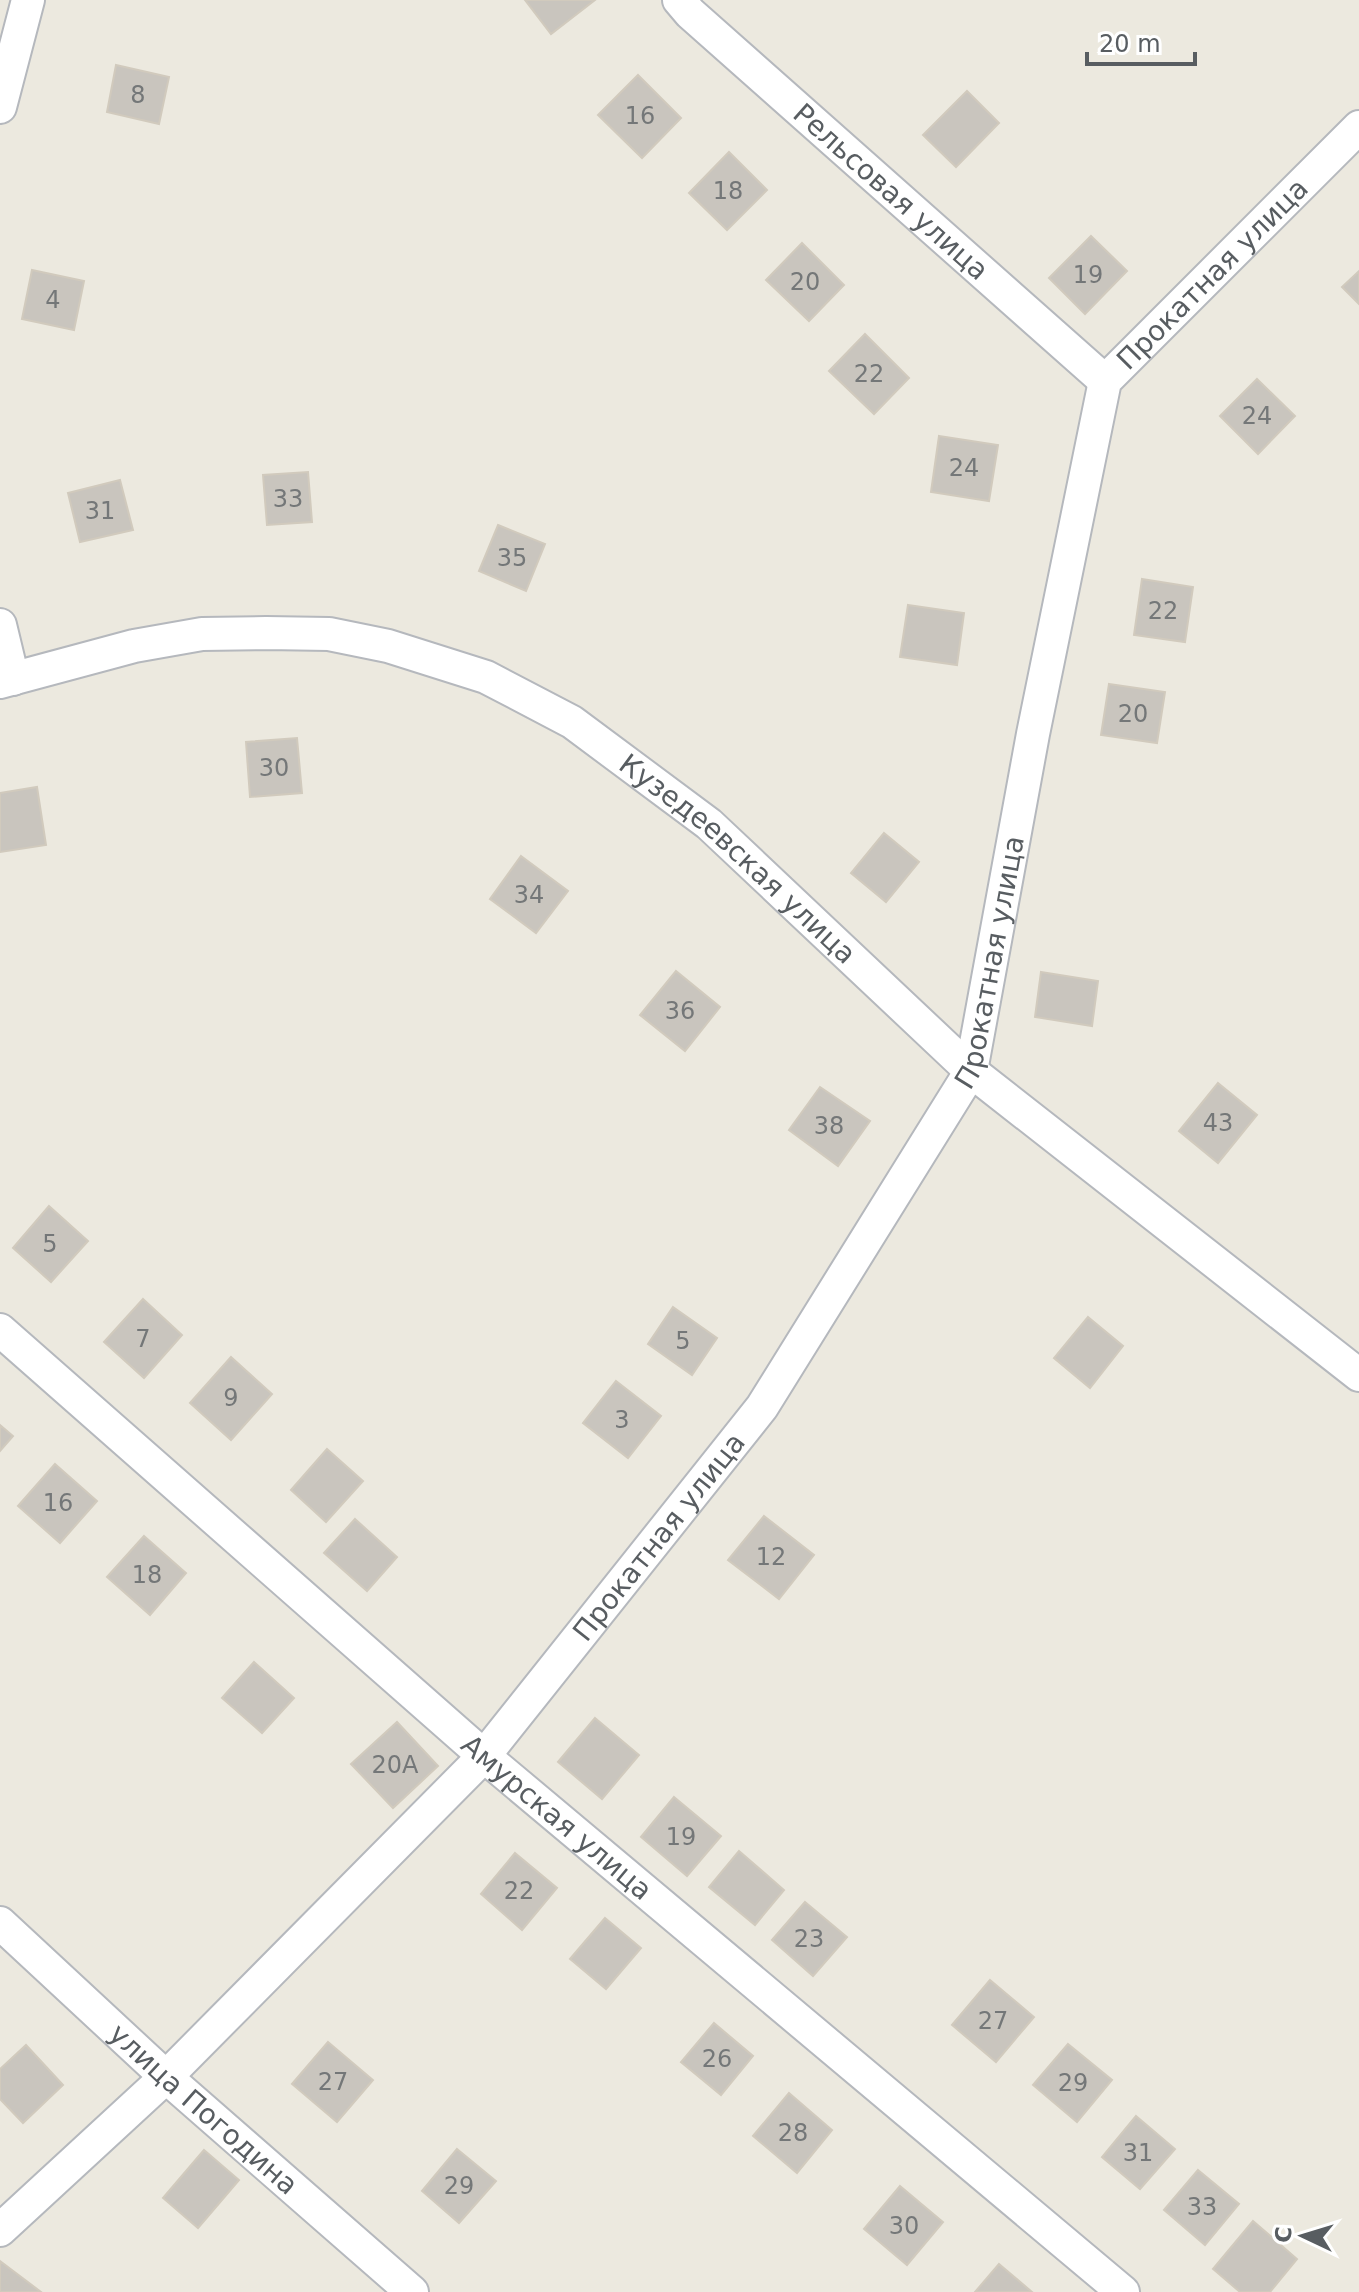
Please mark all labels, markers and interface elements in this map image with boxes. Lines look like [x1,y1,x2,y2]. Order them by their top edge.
scale bar [1087,16,1195,66]
text: 20 m [1099,30,1161,58]
house number: 8 [130,81,146,109]
street label: Рельсовая улица [787,97,995,287]
house number: 16 [625,102,655,130]
street label: Прокатная улица [1110,172,1315,377]
house number: 18 [713,177,743,205]
house number: 19 [1073,261,1103,289]
house number: 20 [790,268,820,296]
house number: 4 [45,286,61,314]
house number: 22 [854,360,884,388]
house number: 24 [1242,402,1272,430]
house number: 24 [949,454,979,482]
house number: 33 [273,485,303,513]
house number: 31 [85,497,115,525]
house number: 35 [497,544,527,572]
house number: 22 [1148,597,1178,625]
house number: 20 [1118,700,1148,728]
street label: Кузедеевская улица [613,747,863,971]
house number: 30 [259,754,289,782]
street label: Прокатная улица [948,833,1031,1095]
house number: 34 [514,881,544,909]
house number: 36 [665,997,695,1025]
house number: 43 [1203,1109,1233,1137]
house number: 38 [814,1112,844,1140]
house number: 5 [42,1230,58,1258]
house number: 7 [135,1325,151,1353]
house number: 5 [675,1327,691,1355]
house number: 9 [223,1384,239,1412]
house number: 3 [614,1406,630,1434]
street label: Прокатная улица [566,1426,752,1648]
house number: 16 [43,1489,73,1517]
house number: 12 [756,1543,786,1571]
house number: 18 [132,1561,162,1589]
street label: Амурская улица [455,1728,659,1907]
house number: 20А [372,1751,419,1779]
house number: 19 [666,1823,696,1851]
house number: 22 [504,1877,534,1905]
house number: 23 [794,1925,824,1953]
house number: 27 [978,2007,1008,2035]
street label: улица Погодина [102,2017,305,2202]
house number: 26 [702,2045,732,2073]
house number: 27 [318,2068,348,2096]
house number: 29 [1058,2069,1088,2097]
house number: 28 [778,2119,808,2147]
house number: 31 [1123,2139,1153,2167]
house number: 29 [444,2172,474,2200]
house number: 33 [1187,2193,1217,2221]
north arrow [1263,2196,1343,2276]
house number: 30 [889,2212,919,2240]
text: С [1271,2226,1297,2244]

